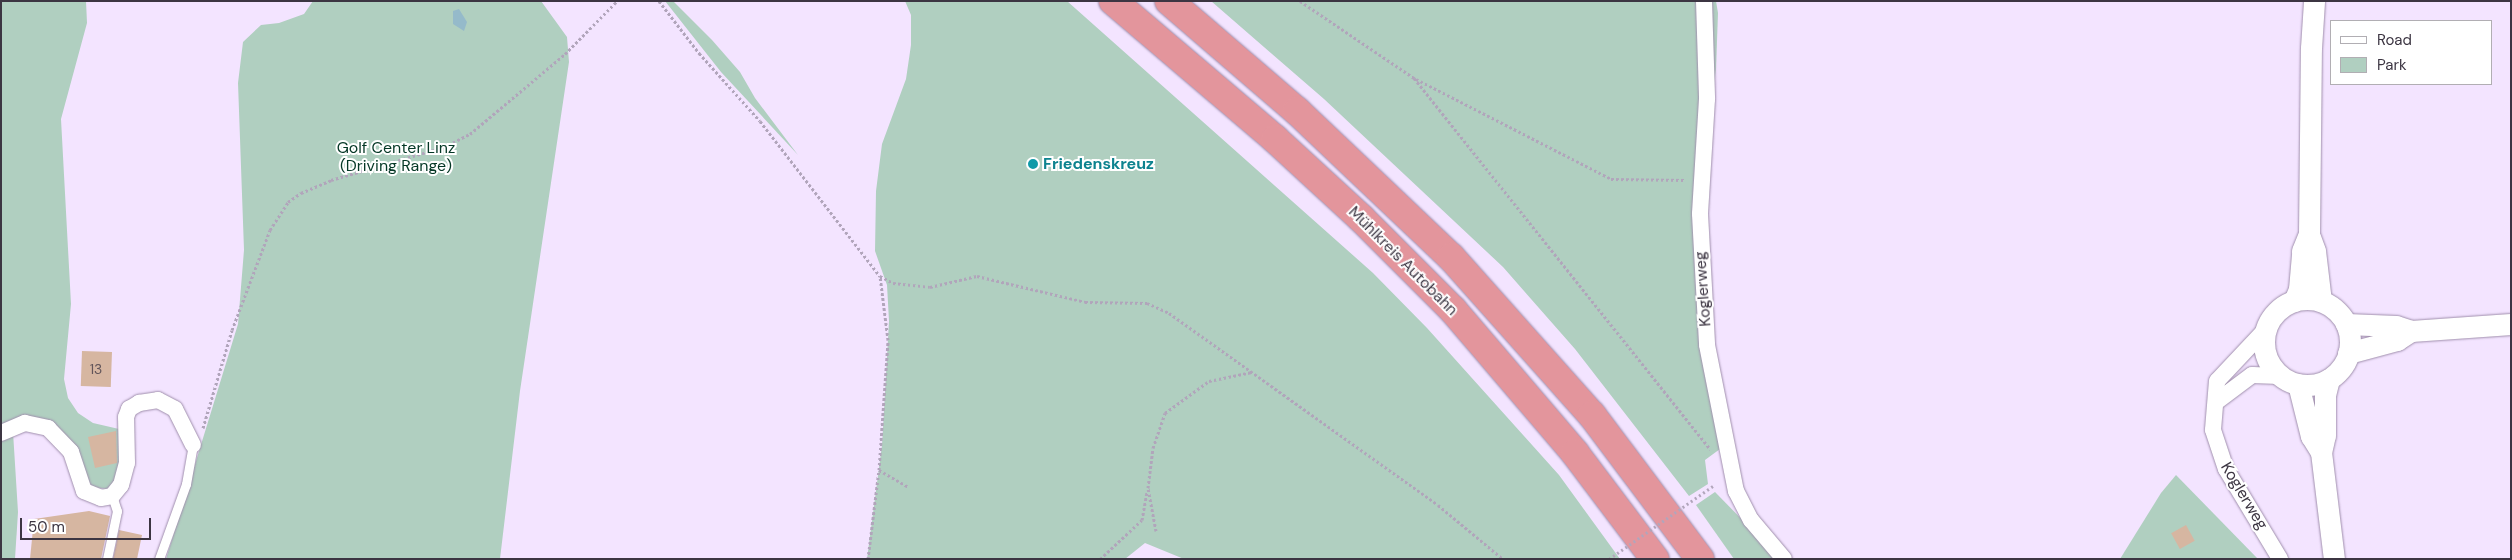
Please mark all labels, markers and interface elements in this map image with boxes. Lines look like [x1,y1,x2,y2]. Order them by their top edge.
legend [2330,20,2492,85]
text: Road [2377,30,2412,50]
text: Park [2377,55,2407,75]
park label: Golf Center Linz (Driving Range) [337,138,455,176]
place label: Friedenskreuz [1043,154,1154,174]
marker: Friedenskreuz [1027,158,1039,170]
street label: Mühlkreis Autobahn [1344,202,1462,320]
street label: Koglerweg [1691,251,1715,327]
house number: 13 [90,361,102,377]
street label: Koglerweg [2216,459,2272,533]
scale bar [22,508,154,540]
text: 50 m [28,517,65,537]

